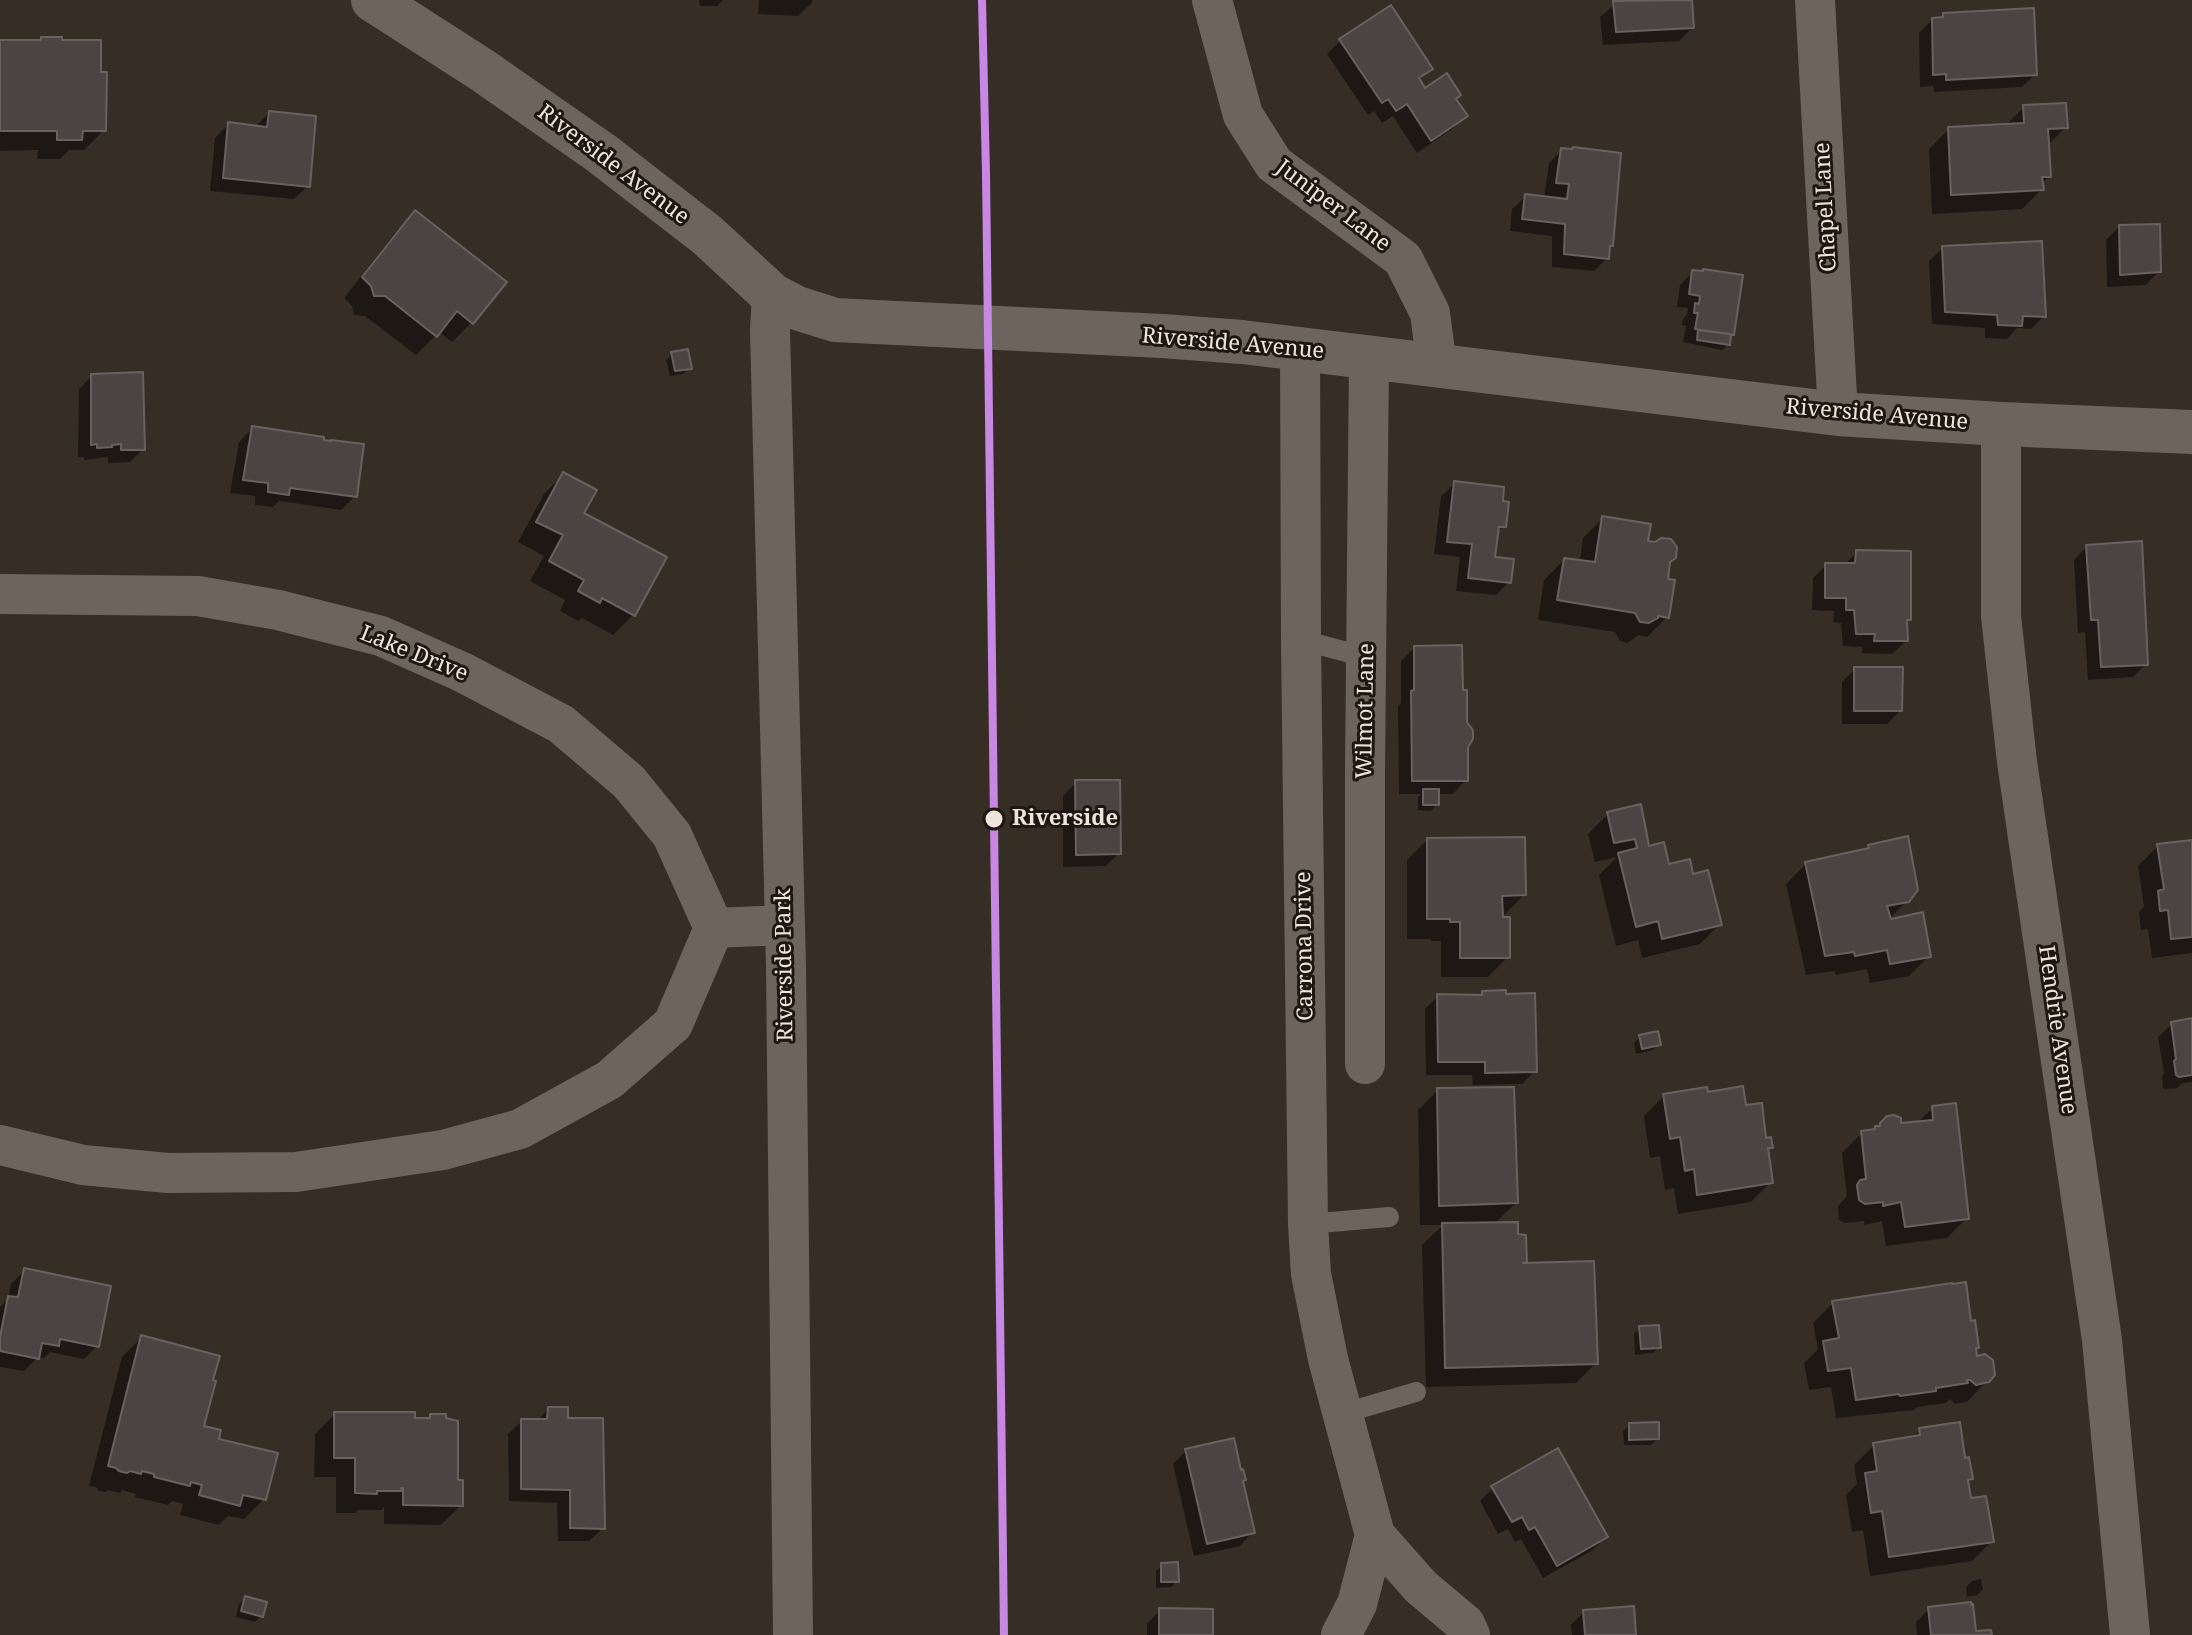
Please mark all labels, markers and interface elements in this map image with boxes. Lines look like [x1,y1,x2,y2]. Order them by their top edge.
street label: Riverside Avenue [532,99,694,231]
street label: Chapel Lane [1809,142,1843,272]
street label: Juniper Lane [1271,154,1395,258]
street label: Riverside Avenue [1141,323,1325,365]
street label: Riverside Avenue [1785,394,1969,436]
street label: Lake Drive [356,620,472,688]
street label: Wilmot Lane [1352,643,1380,779]
place label: Riverside [1012,806,1118,832]
marker: Riverside [983,808,1005,830]
street label: Carrona Drive [1290,871,1320,1021]
street label: Riverside Park [770,888,800,1042]
street label: Hendrie Avenue [2032,944,2082,1116]

